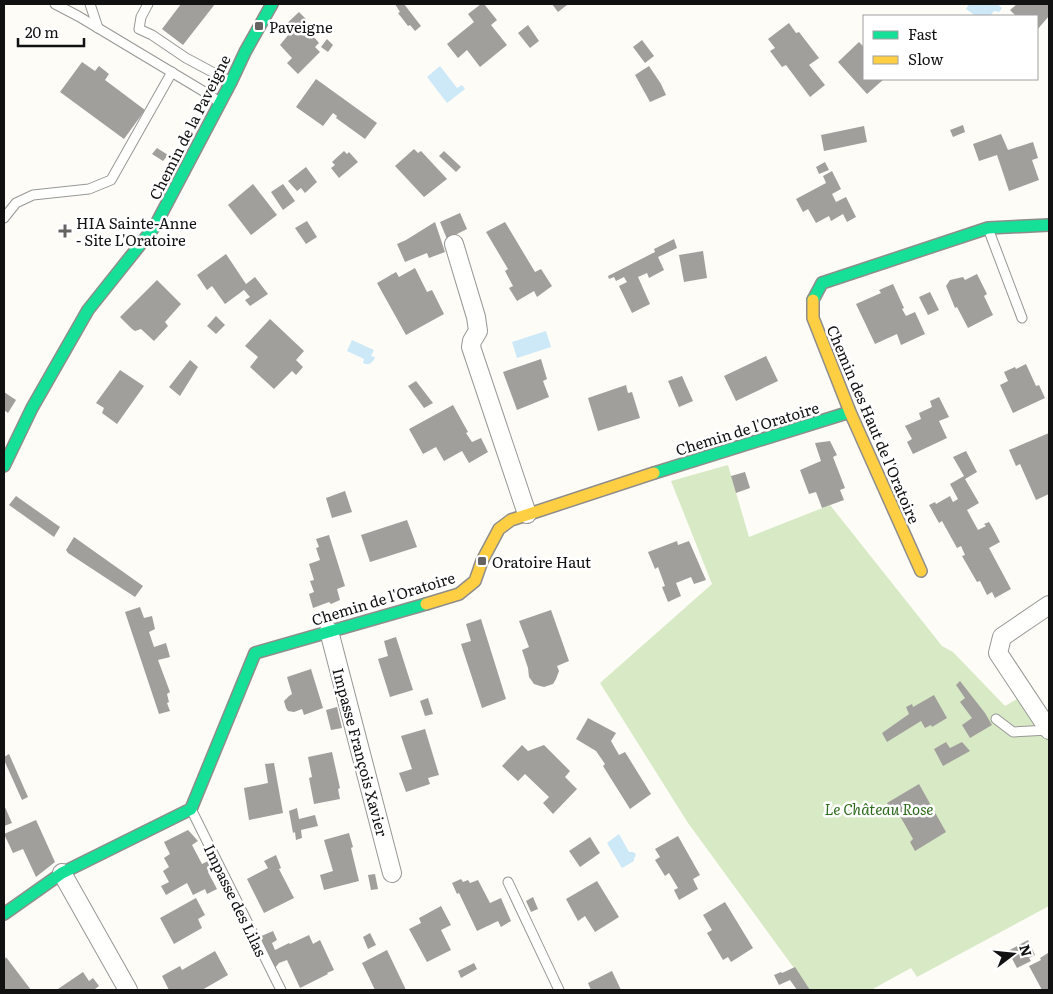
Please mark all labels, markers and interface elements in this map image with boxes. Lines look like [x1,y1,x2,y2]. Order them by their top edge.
scale bar [18,15,84,47]
place label: Paveigne [269,15,333,38]
legend [863,15,1038,80]
text: 20 m [25,20,59,43]
marker: Paveigne [253,20,265,32]
text: Fast [908,22,937,45]
text: Slow [908,47,943,70]
street label: Chemin de la Paveigne [142,50,236,204]
place label: HIA Sainte-Anne - Site L'Oratoire [76,211,197,251]
marker: HIA Sainte-Anne - Site L'Oratoire [58,224,72,238]
street label: Chemin des Haut de l'Oratoire [822,321,926,527]
street label: Chemin de l'Oratoire [672,395,822,461]
place label: Oratoire Haut [492,550,591,573]
marker: Oratoire Haut [476,555,488,567]
street label: Chemin de l'Oratoire [308,565,458,631]
street label: Impasse François Xavier [327,665,395,839]
park label: Le Château Rose [824,797,934,820]
street label: Impasse des Lilas [199,840,273,960]
north arrow [988,929,1038,979]
text: N [1015,942,1038,959]

